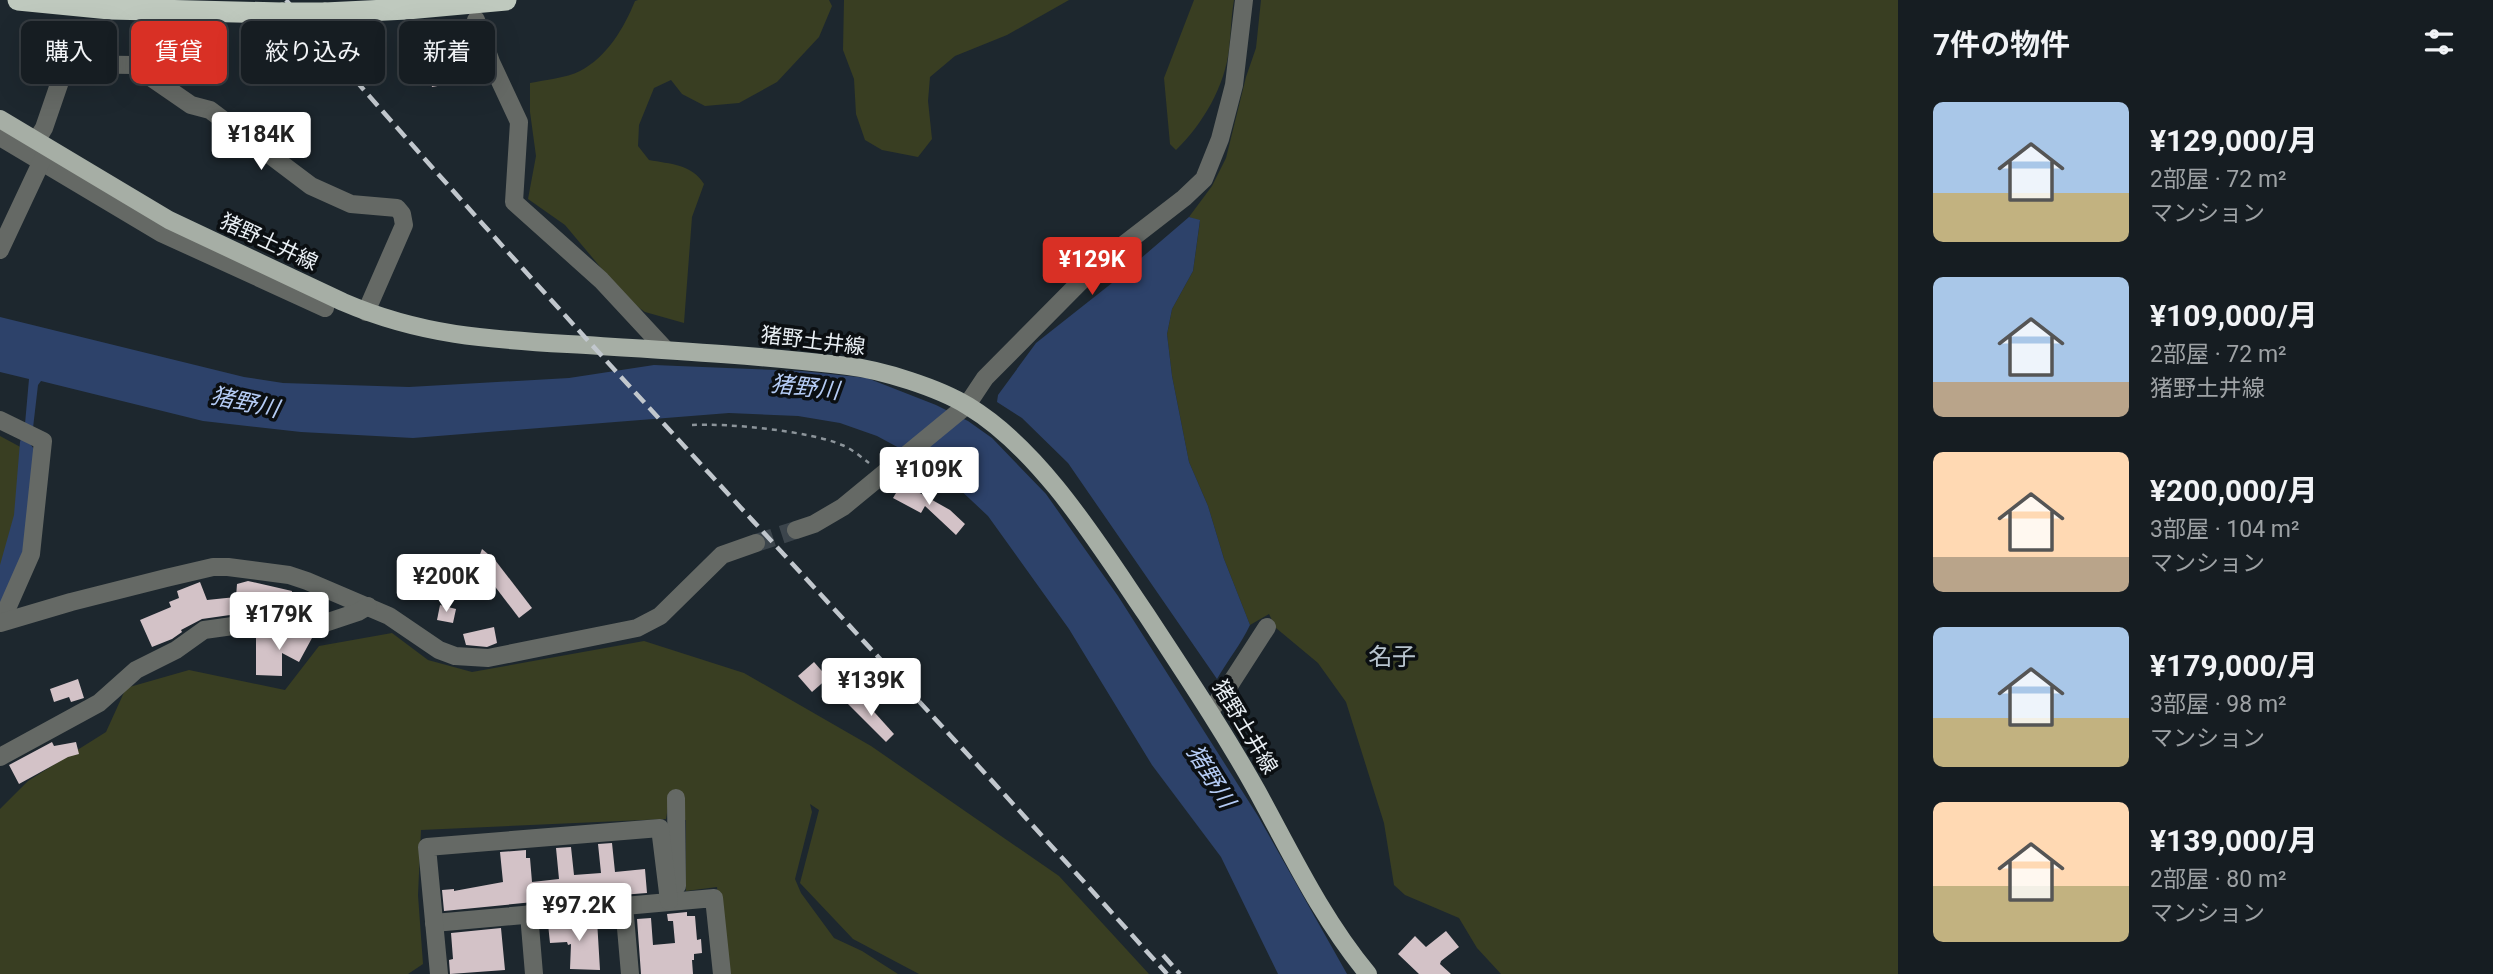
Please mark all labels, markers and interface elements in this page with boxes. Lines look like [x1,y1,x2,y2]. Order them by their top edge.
chip: 購入 [21,21,117,84]
chip: 賃貸 [131,21,227,84]
chip: 絞り込み [241,21,385,84]
chip: 新着 [399,21,495,84]
icon: filters [2420,23,2458,61]
text: 7件の物件 [1933,27,2070,62]
pin: ¥184K [212,113,310,172]
text: ¥184K [228,121,294,148]
text: ¥129,000/月 [2150,123,2318,158]
icon: home [1989,130,2073,214]
text: 2部屋 · 72 m² [2150,166,2287,193]
text: マンション [2150,200,2265,227]
street label: 猪野土井線 [216,209,322,275]
pin: ¥129K [1043,238,1141,297]
text: ¥129K [1059,246,1125,273]
text: ¥109,000/月 [2150,298,2318,333]
icon: home [1989,305,2073,389]
street label: 猪野土井線 [759,323,867,359]
text: 2部屋 · 72 m² [2150,341,2287,368]
water label: 猪野川 [769,370,844,405]
text: 猪野土井線 [2150,375,2265,402]
water label: 猪野川 [208,382,284,423]
pin: ¥109K [880,448,978,507]
text: ¥109K [896,456,962,483]
text: ¥200,000/月 [2150,473,2318,508]
icon: home [1989,480,2073,564]
text: 3部屋 · 104 m² [2150,516,2299,543]
text: マンション [2150,550,2265,577]
pin: ¥200K [397,554,495,614]
text: ¥200K [413,563,479,590]
pin: ¥179K [230,592,328,652]
text: ¥179K [246,601,312,628]
district label: 名子 [1368,643,1416,671]
text: ¥179,000/月 [2150,648,2318,683]
icon: home [1989,655,2073,739]
pin: ¥139K [822,658,920,718]
text: ¥139K [838,667,904,694]
street label: 猪野土井線 [1208,676,1282,778]
text: 3部屋 · 98 m² [2150,691,2287,718]
text: マンション [2150,725,2265,752]
water label: 猪野川 [1181,740,1242,815]
text: ¥139,000/月 [2150,823,2318,858]
icon: home [1989,830,2073,914]
text: 2部屋 · 80 m² [2150,866,2287,893]
pin: ¥97.2K [522,884,636,943]
text: ¥97.2K [542,892,616,919]
text: マンション [2150,900,2265,927]

